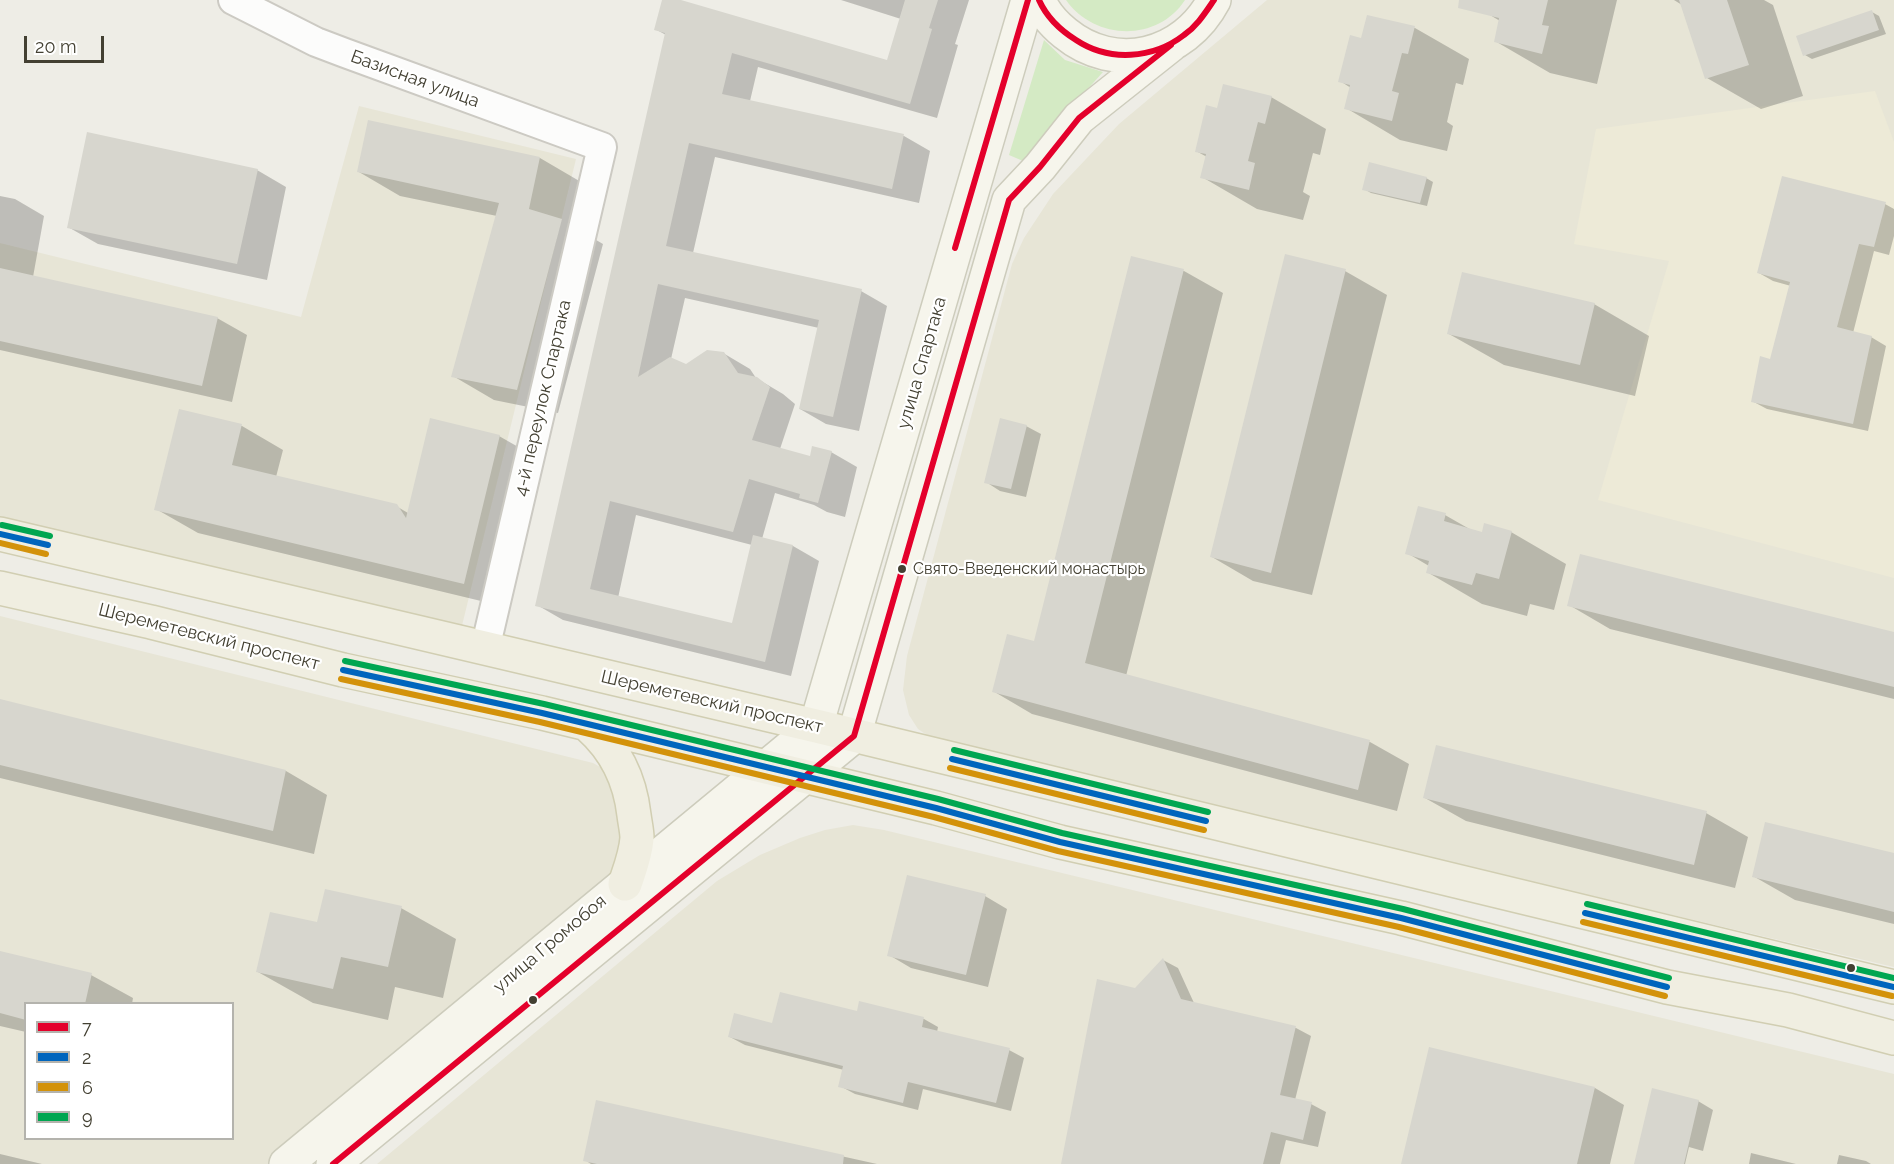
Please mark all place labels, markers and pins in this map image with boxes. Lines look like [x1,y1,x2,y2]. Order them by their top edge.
place label: Свято-Введенский монастырь [913,559,1145,579]
marker: Свято-Введенский монастырь [896,563,908,575]
unlabelled marker [1845,962,1857,974]
unlabelled marker [527,994,539,1006]

